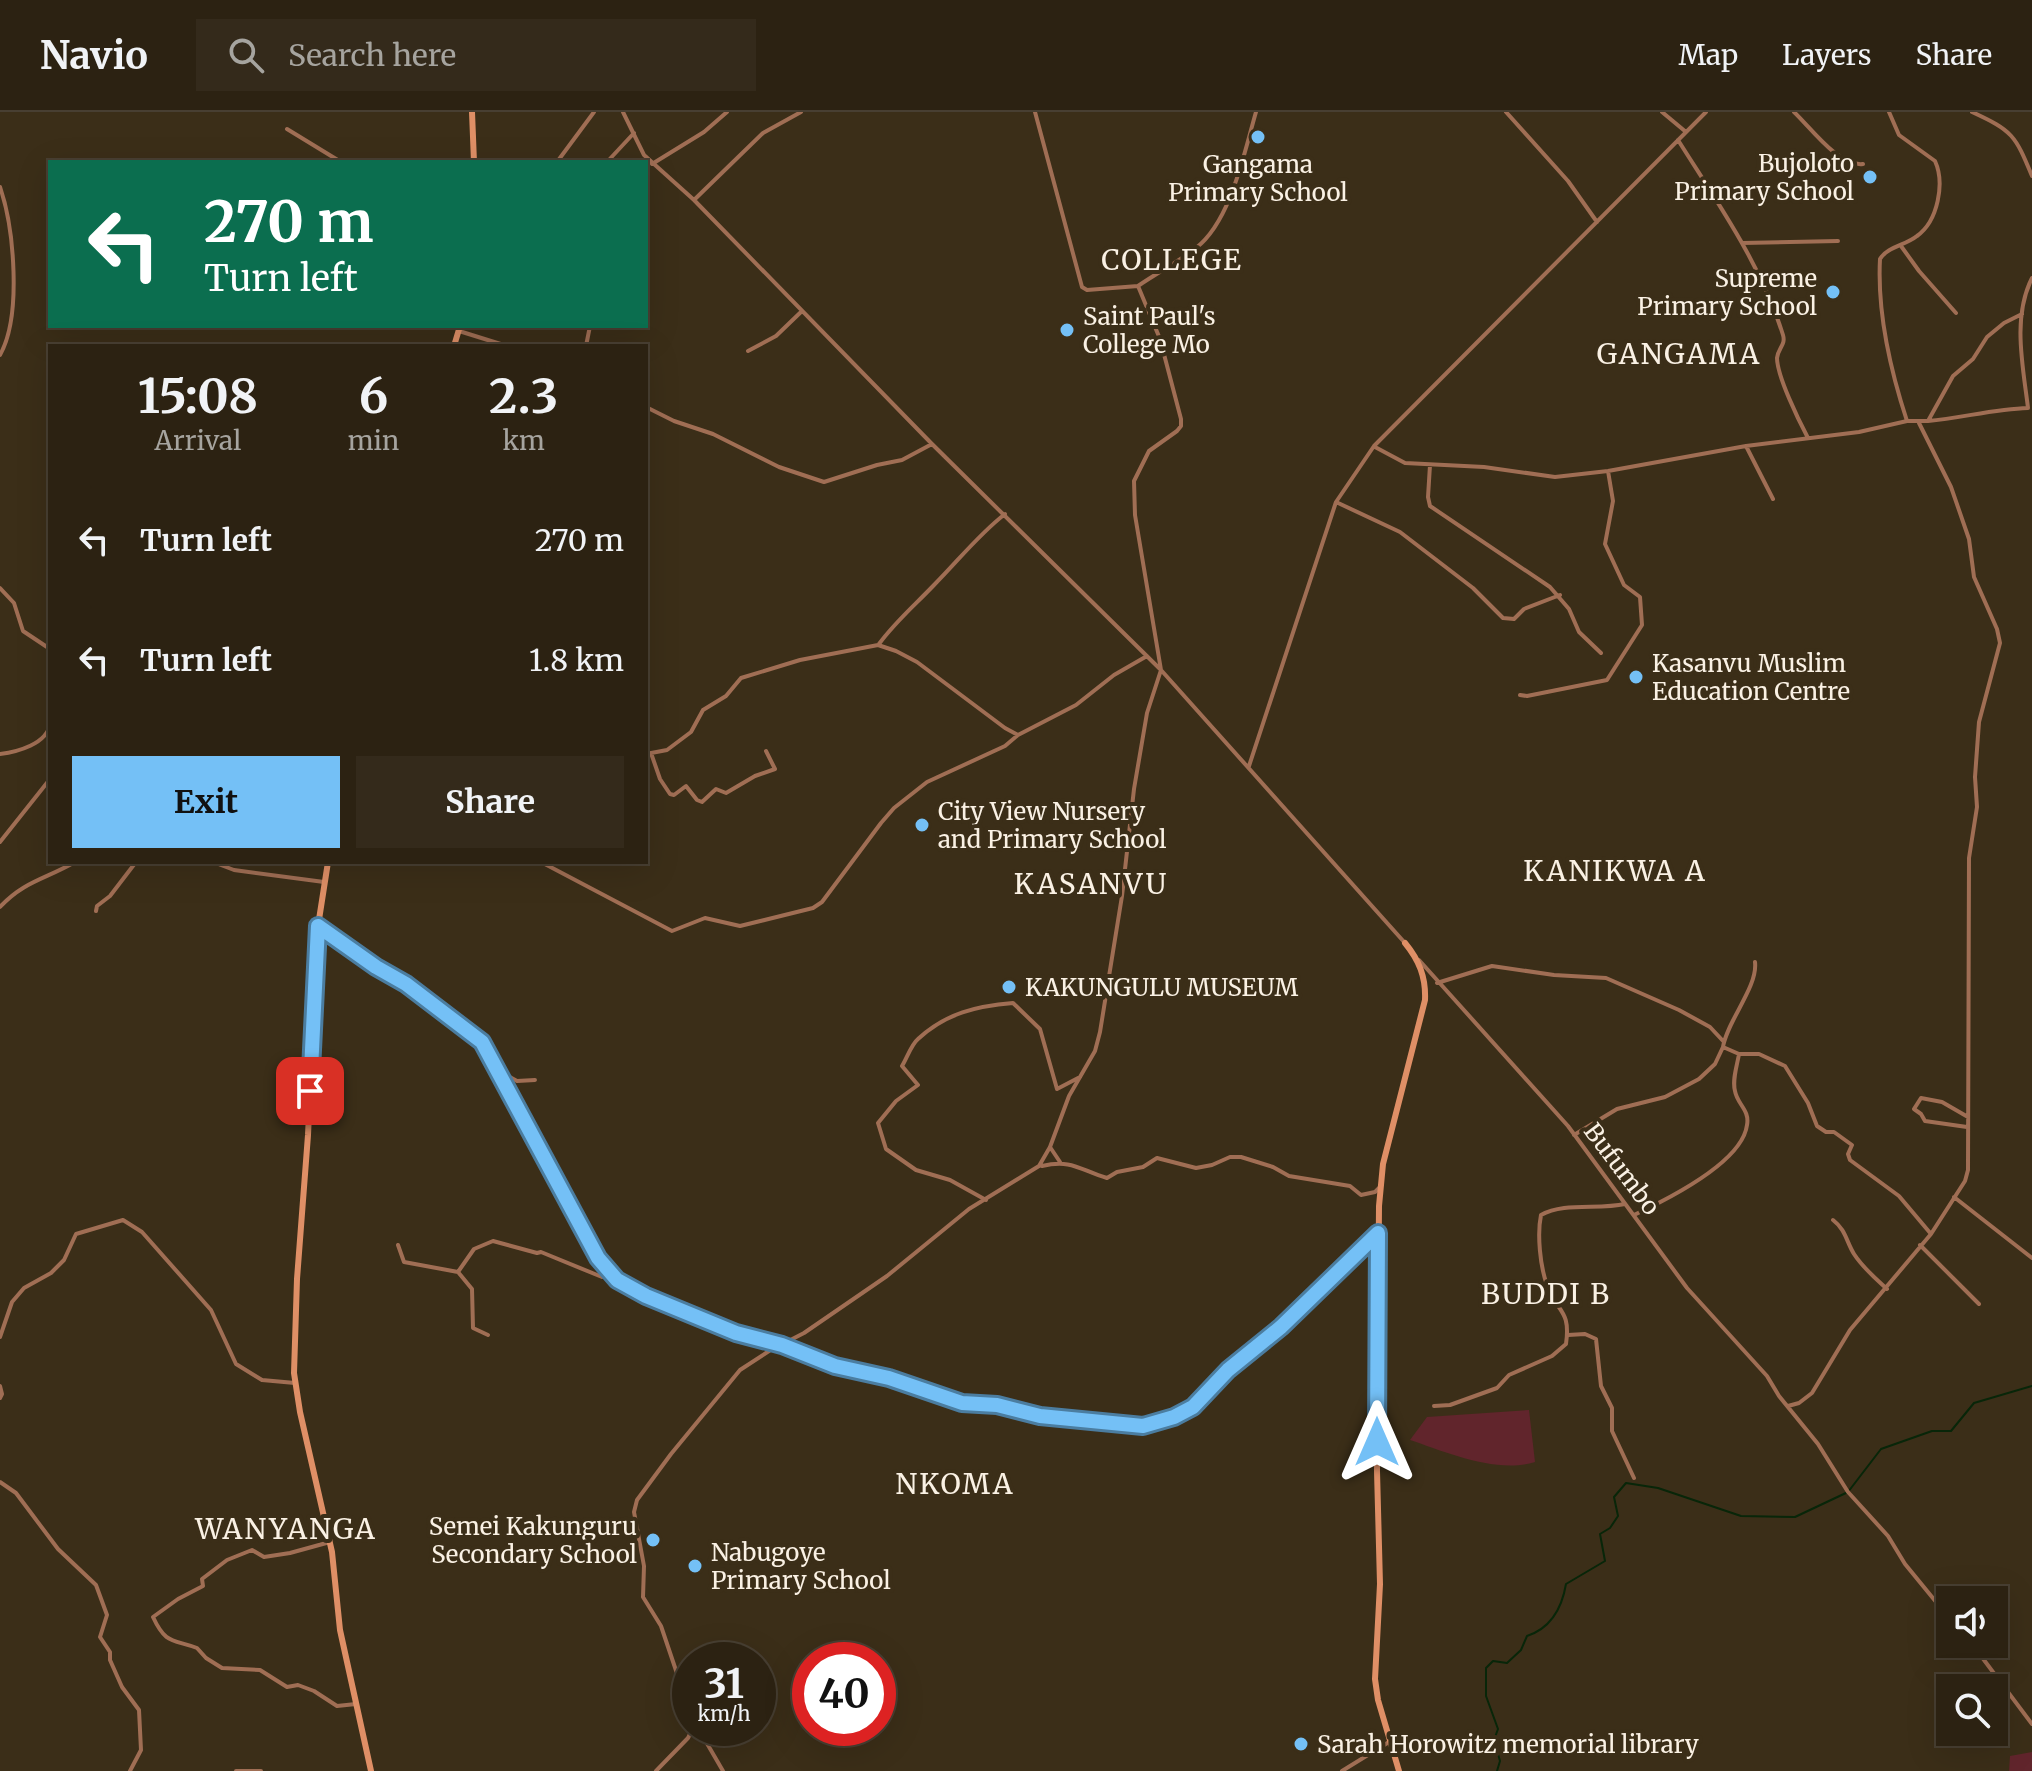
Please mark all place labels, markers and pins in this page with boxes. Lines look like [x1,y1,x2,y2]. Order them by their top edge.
marker: Gangama Primary School [1249,128,1267,146]
place label: Bujoloto Primary School [1674,148,1854,207]
place label: Gangama Primary School [1168,149,1348,208]
marker: Bujoloto Primary School [1861,168,1879,186]
place label: Supreme Primary School [1637,263,1817,322]
marker: Supreme Primary School [1824,283,1842,301]
place label: Saint Paul's College Mo [1083,301,1216,360]
marker: Saint Paul's College Mo [1058,321,1076,339]
place label: Kasanvu Muslim Education Centre [1652,648,1850,707]
marker: Kasanvu Muslim Education Centre [1627,668,1645,686]
place label: City View Nursery and Primary School [938,796,1167,855]
marker: City View Nursery and Primary School [913,816,931,834]
place label: KAKUNGULU MUSEUM [1025,972,1298,1003]
marker: KAKUNGULU MUSEUM [1000,978,1018,996]
pin [276,1057,344,1125]
place label: Semei Kakunguru Secondary School [429,1511,637,1570]
marker: Semei Kakunguru Secondary School [644,1531,662,1549]
place label: Nabugoye Primary School [711,1537,891,1596]
marker: Nabugoye Primary School [686,1557,704,1575]
place label: Sarah Horowitz memorial library [1317,1729,1699,1760]
marker: Sarah Horowitz memorial library [1292,1735,1310,1753]

